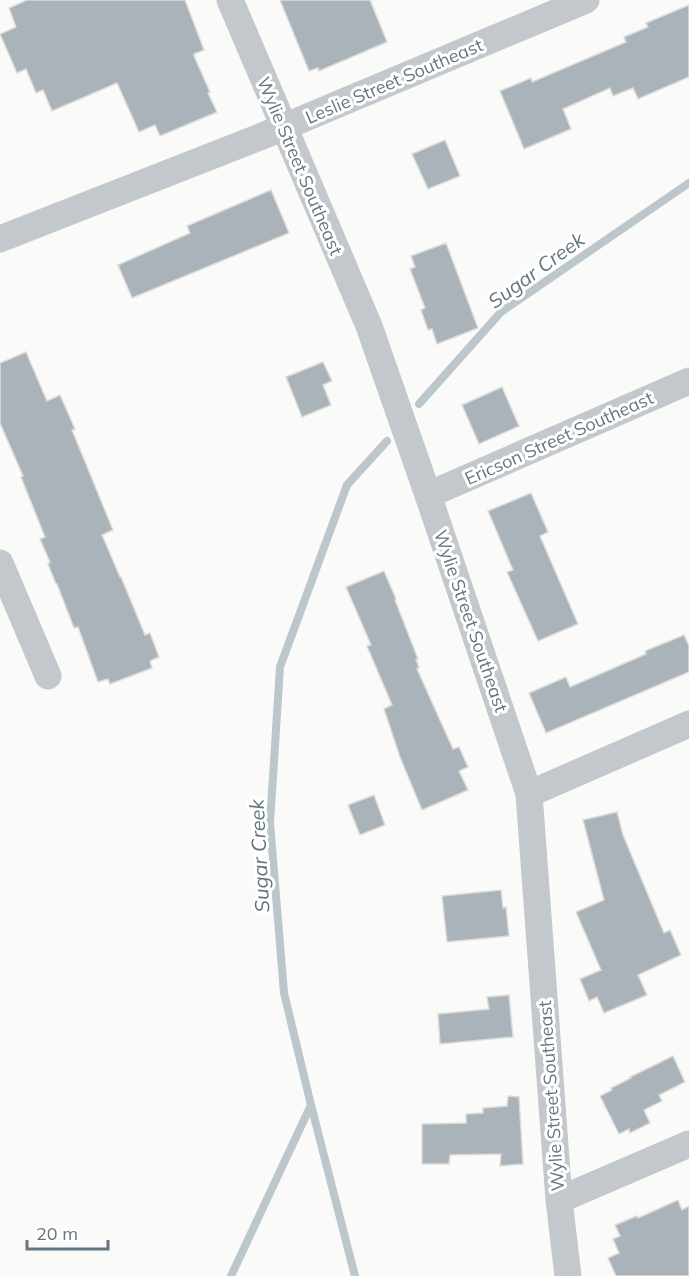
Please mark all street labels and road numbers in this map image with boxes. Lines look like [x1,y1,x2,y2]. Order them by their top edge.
street label: Leslie Street Southeast [302,33,486,129]
street label: Wylie Street Southeast [252,74,348,258]
street label: Ericson Street Southeast [461,386,657,490]
street label: Wylie Street Southeast [429,527,513,715]
street label: Wylie Street Southeast [533,1000,569,1192]

